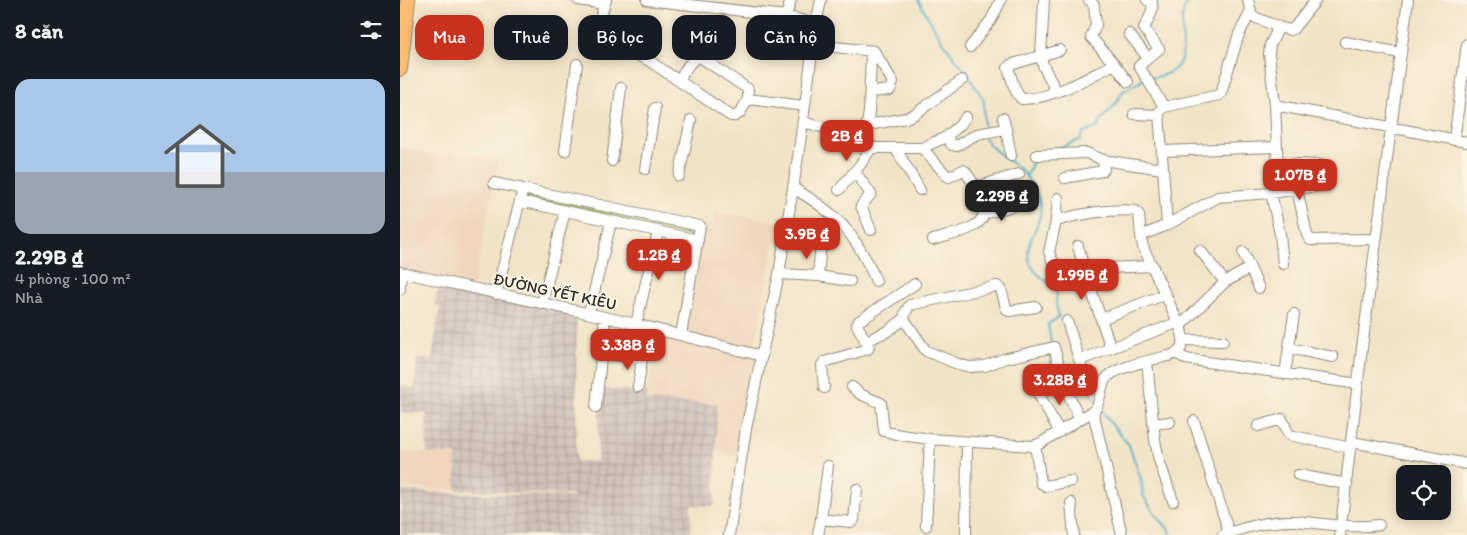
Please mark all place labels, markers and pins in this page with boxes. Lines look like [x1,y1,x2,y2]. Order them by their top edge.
pin: 2B ₫ [817,120,877,162]
pin: 1.07B ₫ [1254,158,1346,201]
pin: 2.29B ₫ [956,180,1048,222]
pin: 3.9B ₫ [766,218,848,260]
pin: 1.2B ₫ [618,238,700,281]
pin: 1.99B ₫ [1036,258,1128,301]
pin: 3.38B ₫ [582,328,674,371]
pin: 3.28B ₫ [1014,364,1106,406]

